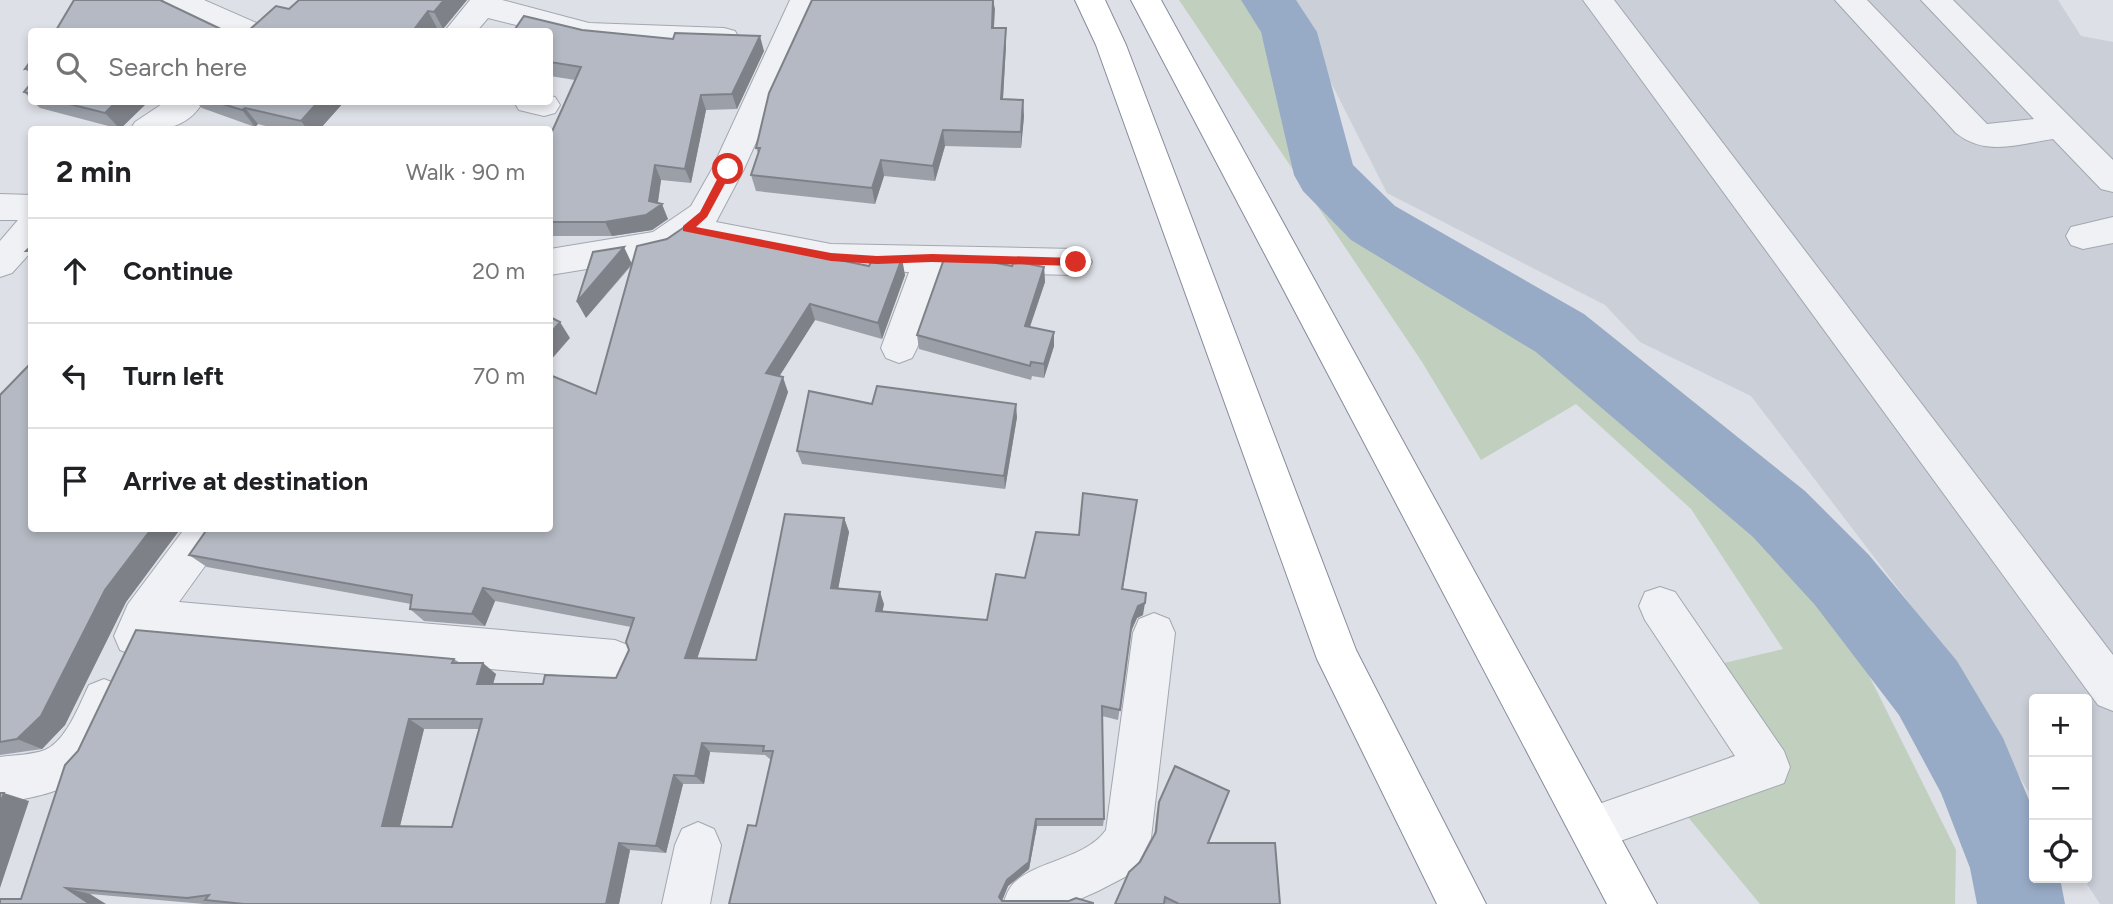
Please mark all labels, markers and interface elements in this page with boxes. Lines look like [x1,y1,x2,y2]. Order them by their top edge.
search box [28,28,553,105]
icon: search [52,48,90,86]
text: Search here [108,51,247,83]
text: 2 min [56,153,132,190]
route start [712,153,743,184]
text: Walk · 90 m [406,158,525,186]
route end [1060,246,1091,277]
icon: ahead [56,252,94,290]
text: Continue [123,255,233,287]
text: 20 m [472,257,525,285]
icon: left [56,357,94,395]
text: Turn left [123,360,224,392]
text: 70 m [473,362,525,390]
icon: arrive [56,462,94,500]
text: Arrive at destination [123,465,368,497]
map controls [2029,694,2092,883]
button: + [2029,694,2092,757]
button: − [2029,757,2092,820]
button: locate [2029,820,2092,883]

